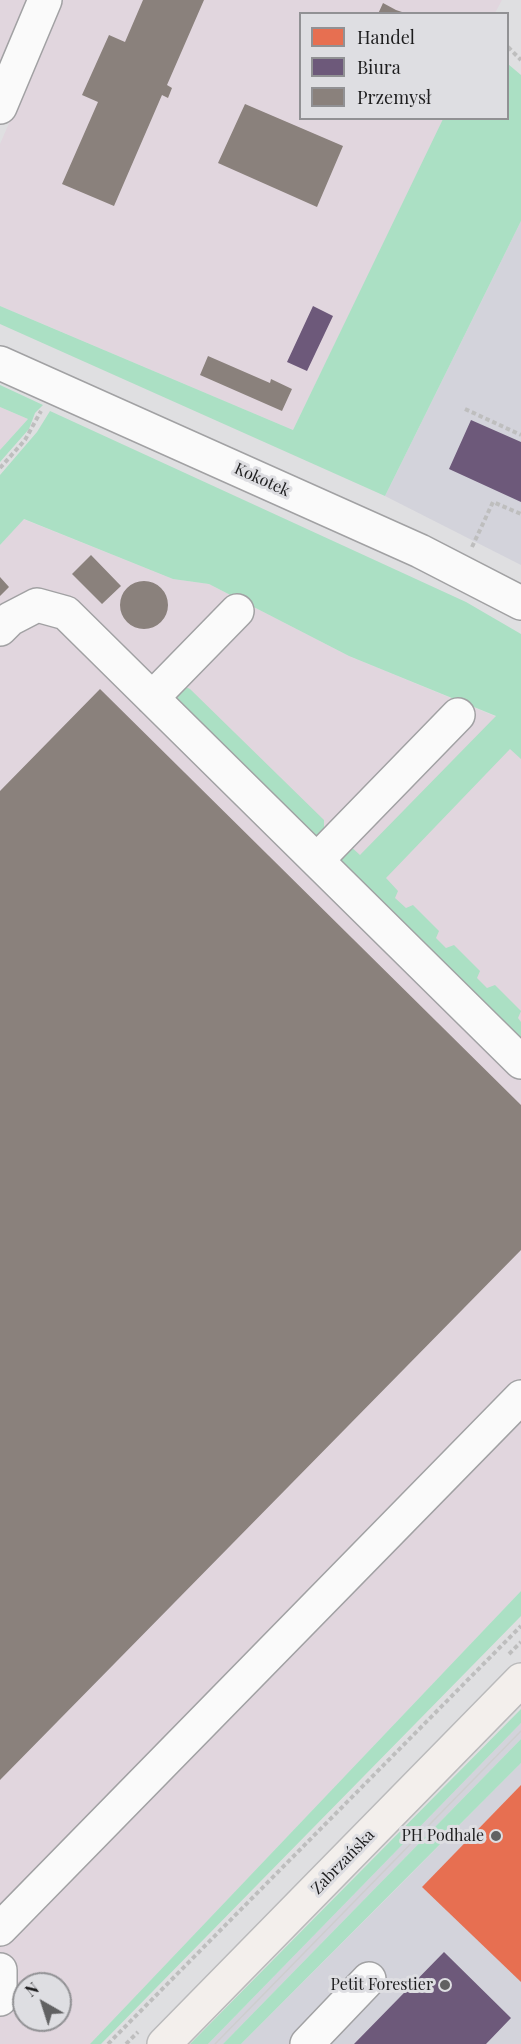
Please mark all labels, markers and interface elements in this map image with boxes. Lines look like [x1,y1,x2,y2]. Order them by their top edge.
legend [299,12,509,120]
text: Handel [357,25,415,49]
text: Biura [357,55,401,79]
text: Przemysł [357,85,431,109]
street label: Kokotek [231,459,293,501]
street label: Zabrzańska [307,1826,379,1898]
place label: PH Podhale [401,1826,484,1846]
marker: PH Podhale [489,1829,503,1843]
north arrow [12,1972,72,2032]
place label: Petit Forestier [331,1975,433,1995]
text: N [21,1977,43,2001]
marker: Petit Forestier [438,1978,452,1992]

